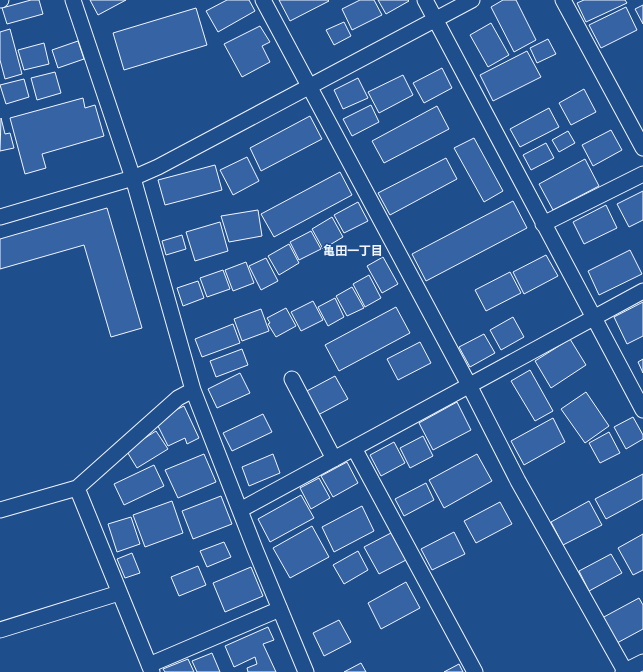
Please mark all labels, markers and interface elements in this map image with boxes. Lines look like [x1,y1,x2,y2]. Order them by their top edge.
district label: 亀田一丁目 [323,242,383,259]

